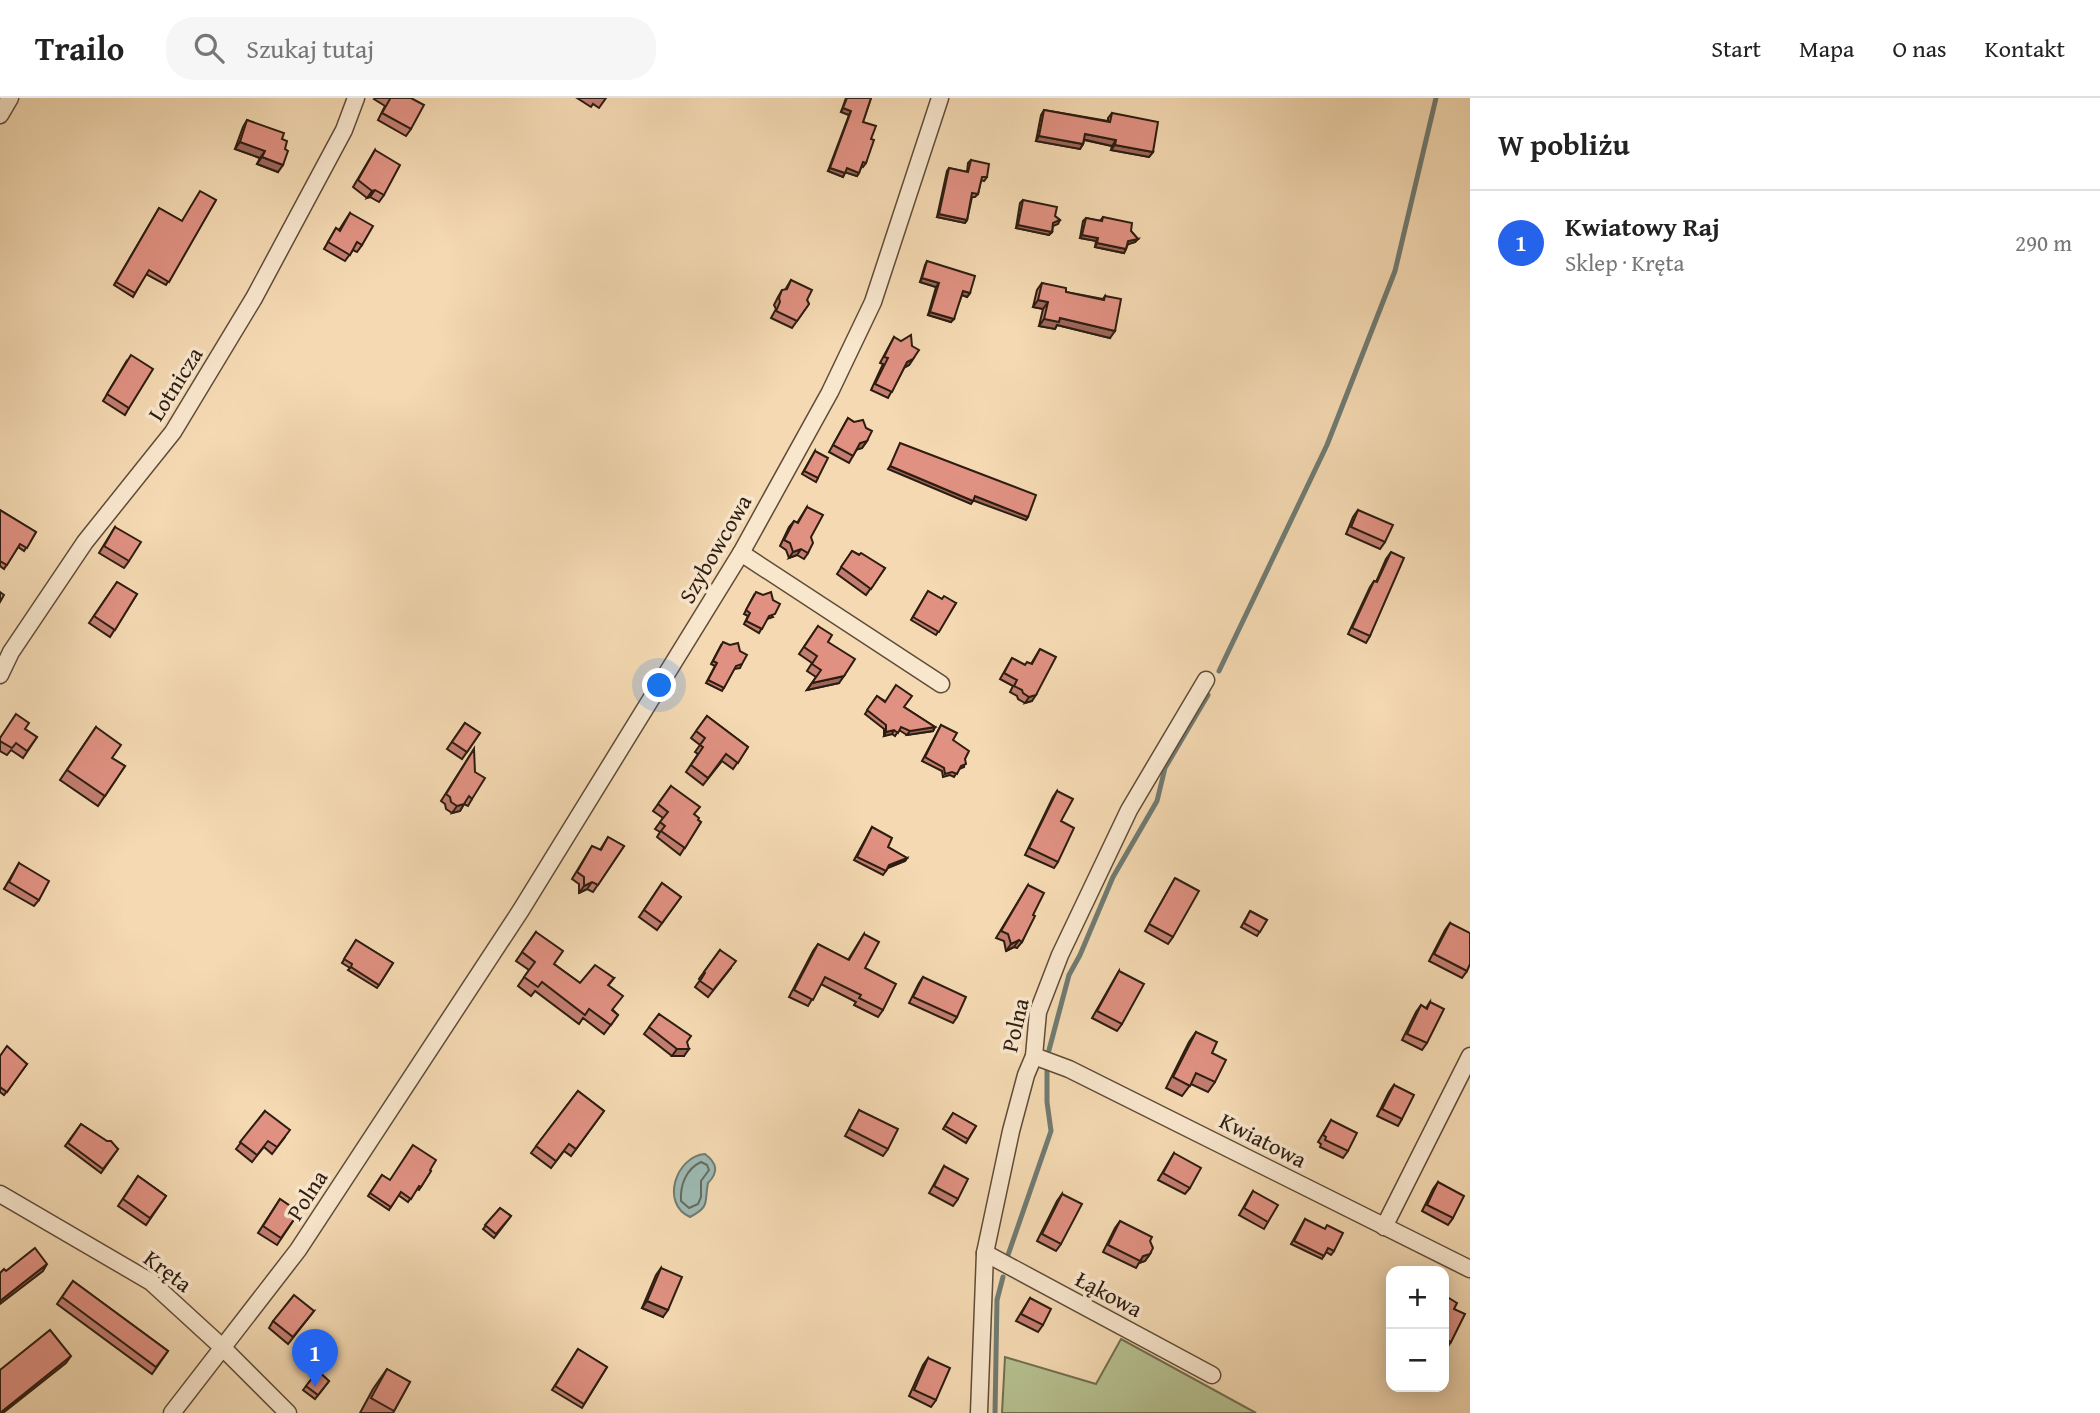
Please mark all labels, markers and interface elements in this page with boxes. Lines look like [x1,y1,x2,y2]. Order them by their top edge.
search box [166,17,656,80]
text: Trailo [35,24,124,72]
icon: search [190,29,228,67]
text: Szukaj tutaj [246,29,374,68]
text: Start [1711,31,1761,66]
text: Mapa [1799,31,1854,66]
text: O nas [1892,31,1947,66]
text: Kontakt [1985,31,2065,66]
text: W pobliżu [1498,122,1630,166]
text: Kwiatowy Raj [1565,207,1720,246]
text: 1 [1515,226,1527,259]
text: 290 m [2015,226,2072,259]
text: Sklep · Kręta [1565,246,1684,279]
street label: Lotnicza [139,340,210,427]
street label: Szybowcowa [670,488,759,609]
your location [642,668,676,702]
street label: Polna [992,995,1037,1055]
street label: Kwiatowa [1214,1104,1313,1176]
street label: Polna [278,1163,335,1227]
street label: Kręta [137,1242,199,1300]
street label: Łąkowa [1070,1262,1149,1325]
map controls [1386,1266,1449,1392]
button: + [1386,1266,1449,1329]
pin: 1 [292,1329,338,1387]
button: − [1386,1329,1449,1392]

